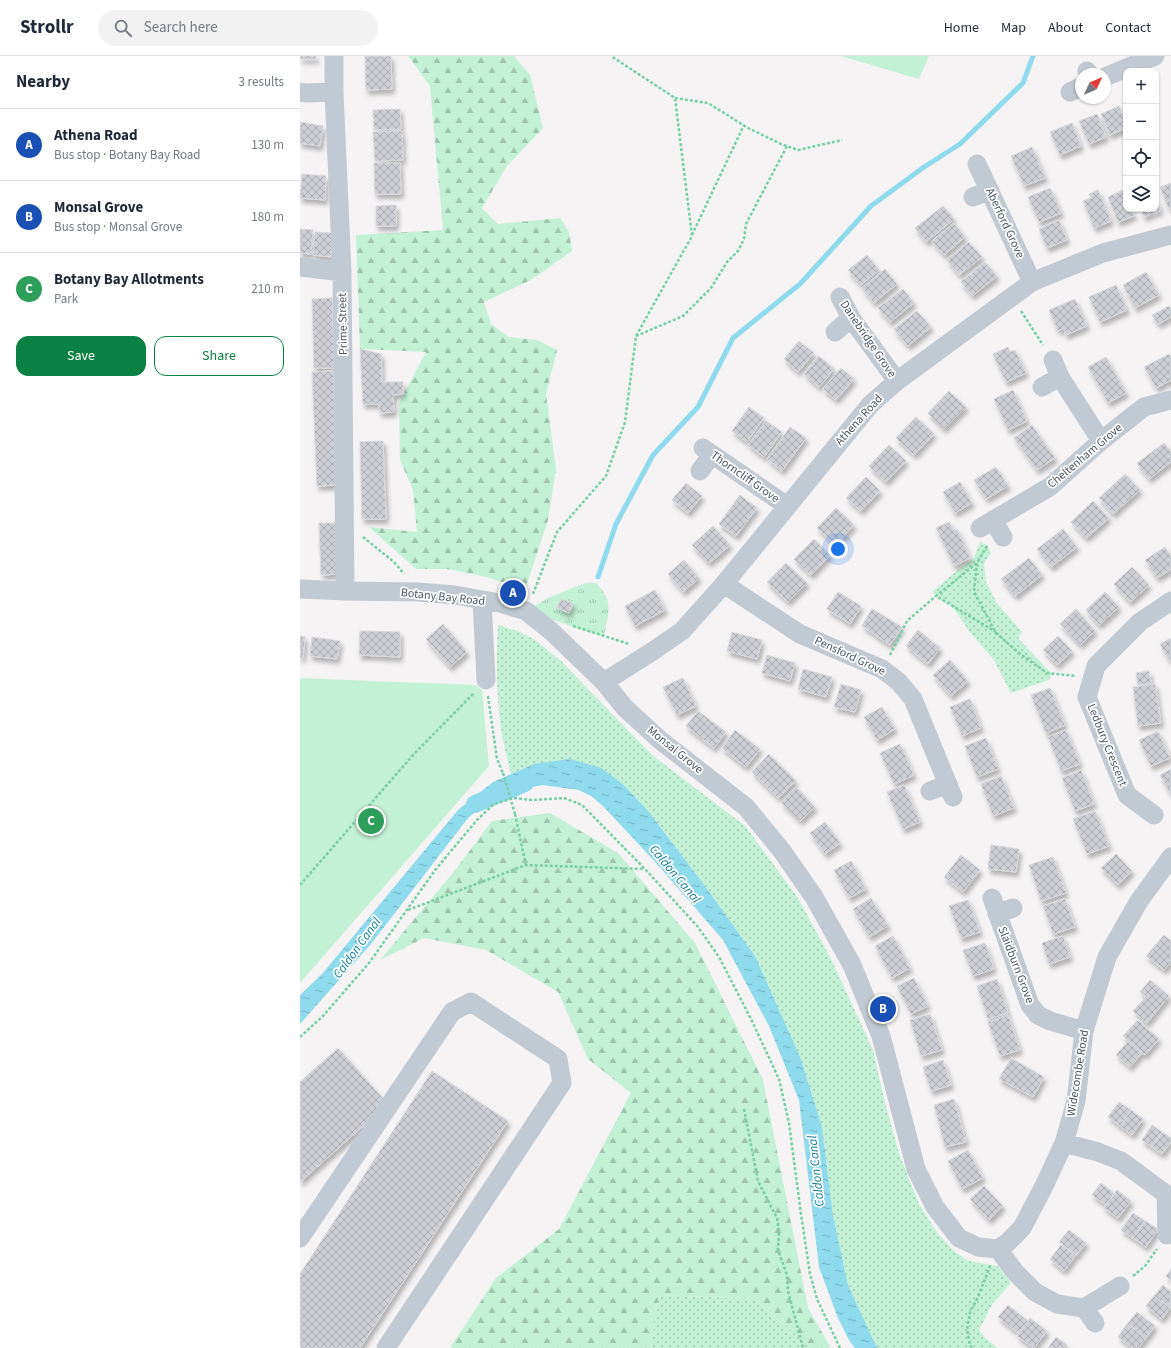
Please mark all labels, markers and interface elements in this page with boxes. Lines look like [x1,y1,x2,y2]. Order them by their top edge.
search box [98,10,378,46]
text: Strollr [20,14,74,41]
icon: search [112,17,134,39]
text: Search here [144,17,218,38]
text: Home [944,18,979,38]
text: Map [1001,18,1026,38]
text: About [1048,18,1083,38]
text: Contact [1105,18,1151,38]
north arrow [1075,68,1111,104]
map controls [1123,68,1159,212]
button: + [1123,68,1159,104]
text: Nearby [16,70,70,94]
text: 3 results [239,73,284,91]
button: − [1123,104,1159,140]
text: Athena Road [54,125,138,146]
text: A [25,136,33,154]
text: 130 m [251,136,284,154]
button: locate [1123,140,1159,176]
text: Bus stop · Botany Bay Road [54,146,201,164]
button: layers [1123,176,1159,212]
street label: Aberford Grove [981,185,1029,261]
text: Monsal Grove [54,197,143,218]
text: B [25,208,33,226]
text: 180 m [251,208,284,226]
text: Bus stop · Monsal Grove [54,218,182,236]
text: Botany Bay Allotments [54,269,204,290]
text: C [25,280,33,298]
text: 210 m [251,280,284,298]
text: Park [54,290,78,308]
street label: Prime Street [334,293,352,355]
street label: Danebridge Grove [836,297,900,381]
button: Save [16,336,146,376]
button: Share [154,336,284,376]
street label: Athena Road [831,391,887,449]
street label: Cheltenham Grove [1044,420,1126,492]
street label: Thorncliff Grove [707,447,783,507]
your location [828,539,848,559]
pin: A [500,578,526,608]
street label: Botany Bay Road [400,584,486,610]
street label: Pensford Grove [812,632,888,680]
street label: Ledbury Crescent [1083,701,1131,789]
street label: Monsal Grove [643,722,707,778]
pin: C [358,806,384,836]
water label: Caldon Canal [645,841,705,908]
water label: Caldon Canal [329,913,386,982]
street label: Slaidburn Grove [994,924,1038,1006]
pin: B [870,994,896,1024]
street label: Widecombe Road [1063,1028,1093,1118]
water label: Caldon Canal [803,1134,829,1208]

